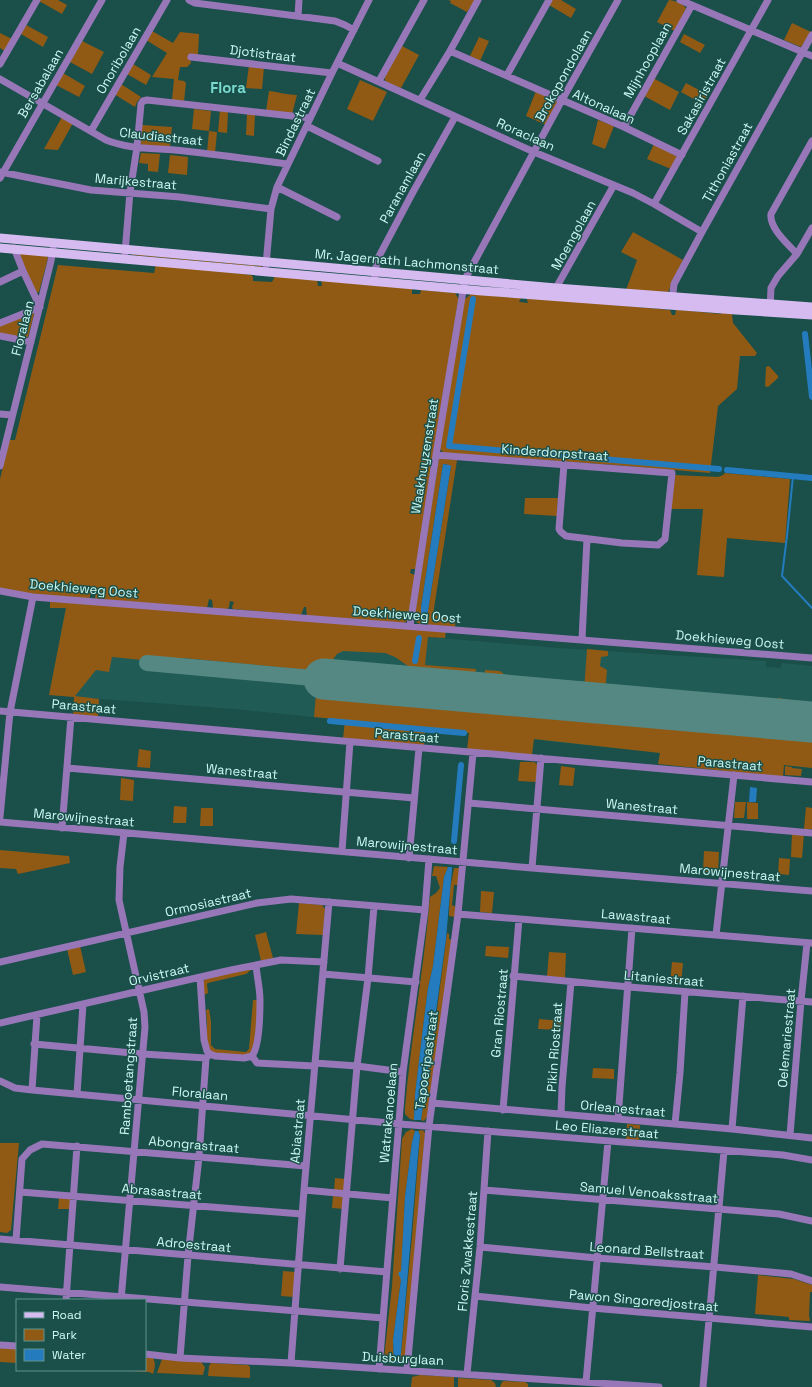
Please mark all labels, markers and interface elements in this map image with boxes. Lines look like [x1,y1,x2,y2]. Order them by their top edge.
street label: Mijnhooplaan [620,19,675,101]
street label: Onoribolaan [92,23,145,97]
street label: Brokopondolaan [531,26,596,124]
street label: Djotistraat [229,41,297,66]
street label: Bersabalaan [14,46,67,121]
street label: Sakasiristraat [673,55,730,138]
district label: Flora [210,78,246,97]
street label: Bindastraat [272,85,319,159]
street label: Altonalaan [570,85,638,128]
street label: Roraclaan [494,114,558,155]
street label: Tithoniastraat [698,119,756,205]
street label: Claudiastraat [118,124,203,149]
street label: Paranamlaan [376,148,429,226]
street label: Marijkestraat [94,169,178,194]
street label: Moengolaan [547,197,600,273]
street label: Mr. Jagernath Lachmonstraat [314,245,500,278]
street label: Floralaan [7,299,38,358]
street label: Waakhuyzenstraat [407,397,442,515]
street label: Kinderdorpstraat [501,440,609,465]
street label: Doekhieweg Oost [29,575,139,602]
street label: Doekhieweg Oost [352,602,462,627]
street label: Doekhieweg Oost [675,626,785,653]
street label: Parastraat [51,695,117,718]
street label: Parastraat [374,724,440,747]
street label: Parastraat [697,752,763,775]
street label: Wanestraat [205,760,279,783]
street label: Wanestraat [605,795,679,818]
street label: Marowijnestraat [33,805,135,830]
street label: Marowijnestraat [356,833,458,858]
street label: Marowijnestraat [679,860,781,885]
street label: Ormosiastraat [163,884,253,921]
street label: Lawastraat [600,905,672,928]
street label: Orvistraat [127,959,191,990]
street label: Litaniestraat [623,967,705,990]
street label: Gran Riostraat [487,968,512,1058]
street label: Oelemariestraat [774,988,799,1088]
street label: Pikin Riostraat [543,1002,566,1092]
street label: Tapoeripastraat [411,1009,442,1111]
street label: Ramboetangstraat [116,1016,141,1136]
street label: Watrakanoelaan [376,1062,401,1164]
street label: Floralaan [171,1083,229,1104]
street label: Orleanestraat [580,1096,666,1121]
street label: Abiastraat [286,1098,309,1164]
street label: Leo Eliazerstraat [554,1116,660,1143]
street label: Abongrastraat [148,1132,240,1157]
street label: Samuel Venoaksstraat [579,1178,719,1207]
street label: Abrasastraat [121,1180,203,1203]
street label: Floris Zwakkestraat [454,1190,481,1312]
street label: Adroestraat [156,1233,232,1256]
street label: Leonard Bellstraat [589,1238,705,1263]
street label: Pawon Singoredjostraat [569,1285,719,1316]
legend [16,1299,146,1371]
text: Road [52,1307,81,1323]
text: Park [52,1327,77,1343]
text: Water [52,1347,86,1363]
street label: Duisburglaan [362,1348,444,1369]

